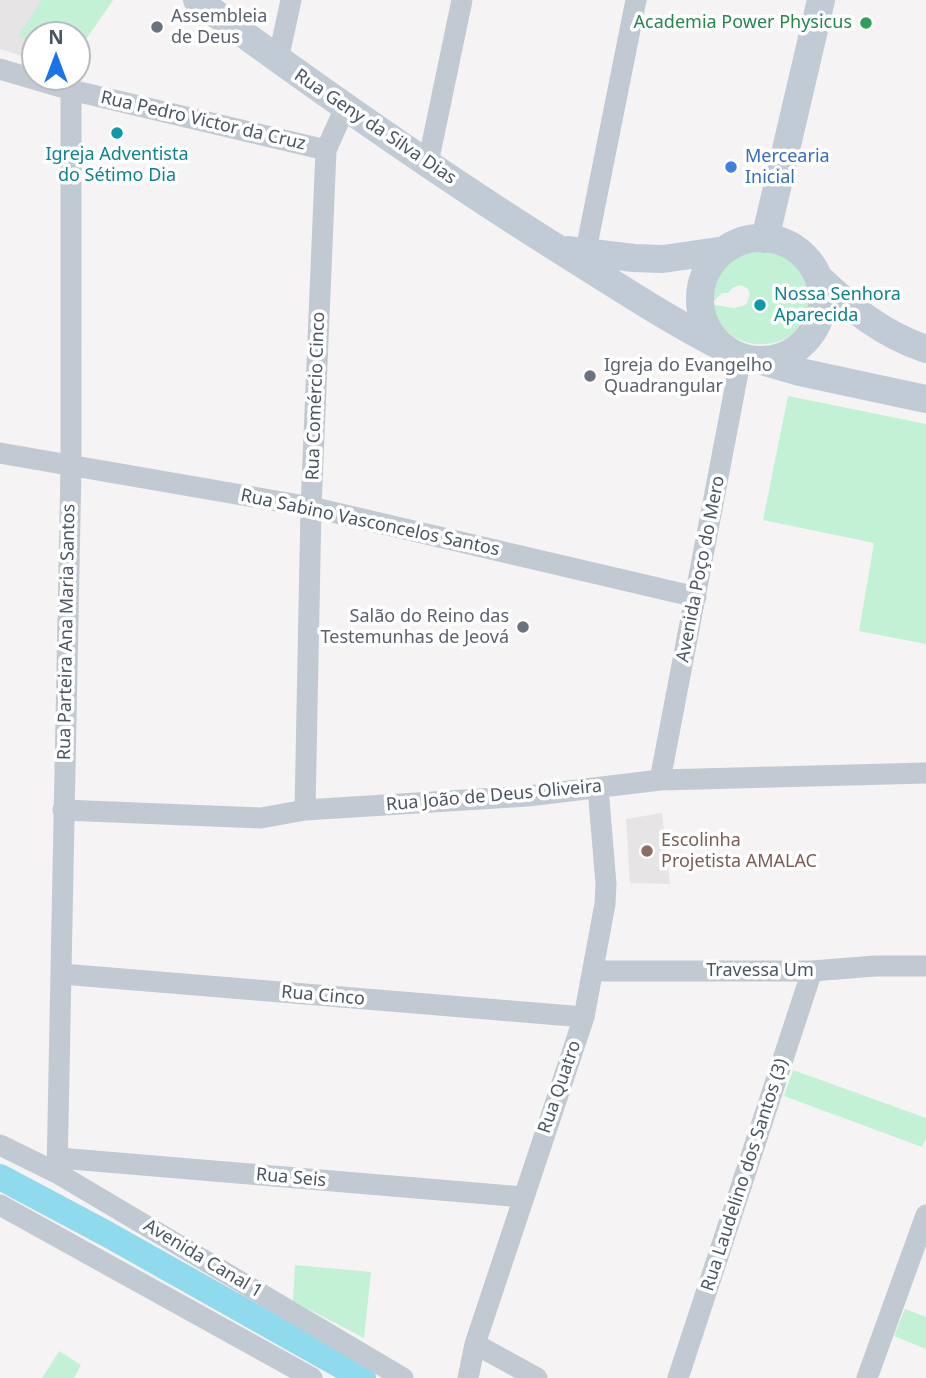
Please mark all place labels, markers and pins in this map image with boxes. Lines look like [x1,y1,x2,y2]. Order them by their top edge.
place label: Assembleia de Deus [171,6,267,48]
place label: Academia Power Physicus [634,12,852,34]
marker: Academia Power Physicus [858,15,874,31]
marker: Assembleia de Deus [149,19,165,35]
marker: Igreja Adventista do Sétimo Dia [109,125,125,141]
place label: Igreja Adventista do Sétimo Dia [45,144,189,186]
place label: Mercearia Inicial [745,146,830,188]
marker: Mercearia Inicial [723,159,739,175]
place label: Nossa Senhora Aparecida [774,284,901,326]
marker: Nossa Senhora Aparecida [752,297,768,313]
place label: Igreja do Evangelho Quadrangular [604,355,773,398]
marker: Igreja do Evangelho Quadrangular [582,368,598,384]
place label: Salão do Reino das Testemunhas de Jeová [320,606,509,648]
marker: Salão do Reino das Testemunhas de Jeová [515,619,531,635]
place label: Escolinha Projetista AMALAC [661,830,817,872]
marker: Escolinha Projetista AMALAC [639,843,655,859]

